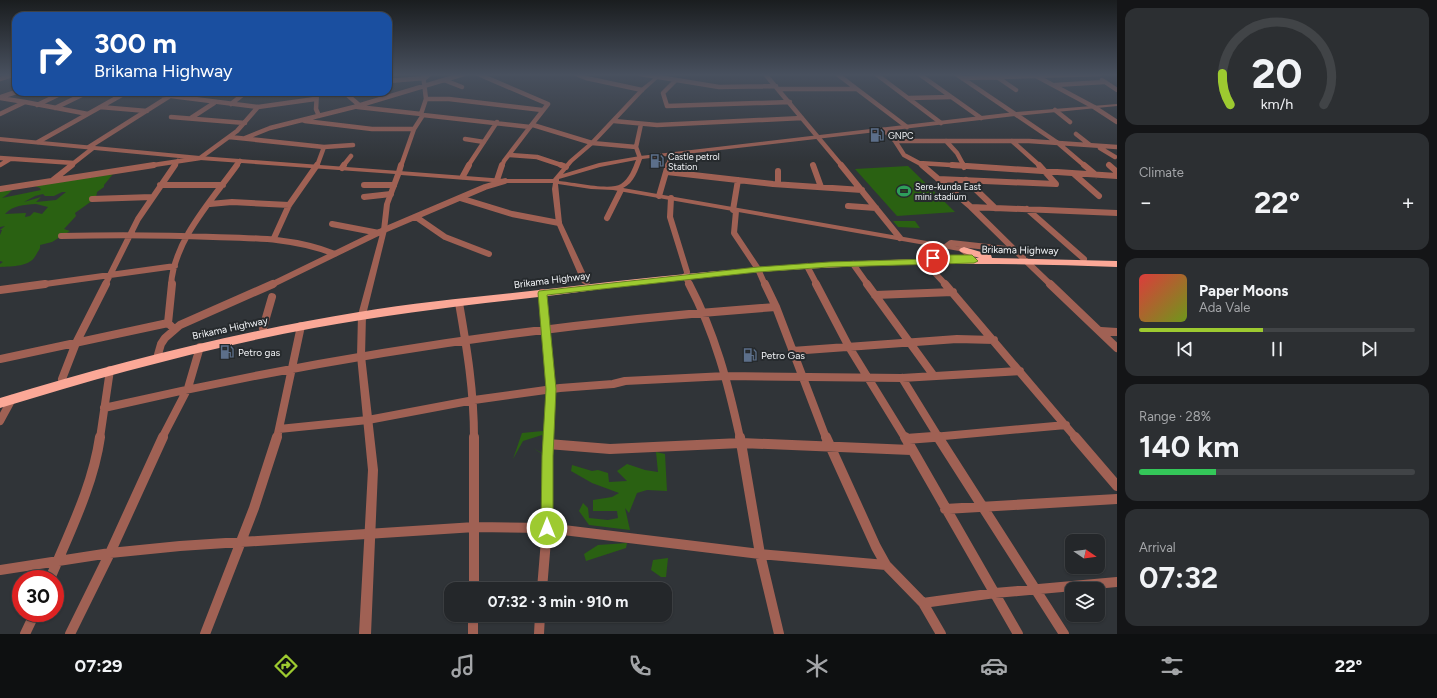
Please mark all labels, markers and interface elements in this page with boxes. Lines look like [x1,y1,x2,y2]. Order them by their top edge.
text: 300 m [94,26,177,60]
icon: right [28,28,80,80]
text: 20 [1251,47,1303,97]
text: Brikama Highway [94,60,233,82]
text: km/h [1261,94,1293,112]
fuel station icon: GNPC [869,127,885,143]
place label: GNPC [888,130,914,141]
place label: Castle petrol Station [668,151,720,172]
fuel station icon: Castle petrol Station [649,153,665,169]
text: Climate [1139,165,1184,180]
place label: Sere-kunda East mini stadium [915,181,982,202]
sports icon: Sere-kunda East mini stadium [896,183,912,199]
text: 22° [1254,184,1300,221]
text: − [1139,189,1153,216]
text: + [1401,189,1415,216]
pin [916,241,950,275]
street label: Brikama Highway [981,243,1059,257]
icon: arrive [922,247,944,269]
street label: Brikama Highway [513,269,592,291]
text: Paper Moons [1199,282,1288,300]
text: Ada Vale [1199,300,1250,315]
street label: Brikama Highway [191,313,270,342]
icon: previous [1174,338,1196,360]
icon: pause [1266,338,1288,360]
icon: next [1358,338,1380,360]
fuel station icon: Petro gas [219,344,235,360]
place label: Petro gas [238,346,281,359]
fuel station icon: Petro Gas [742,347,758,363]
place label: Petro Gas [761,349,805,362]
text: Range · 28% [1139,409,1211,424]
text: 140 km [1139,428,1240,465]
position arrow [526,507,568,549]
north arrow [1065,534,1105,574]
map controls [1065,534,1105,622]
text: Arrival [1139,540,1176,555]
text: 07:32 [1139,559,1218,596]
speed limit sign: 30 [12,570,64,622]
button: layers [1065,582,1105,622]
text: 07:32 · 3 min · 910 m [488,593,628,611]
icon: directions [272,652,300,680]
icon: music [449,652,477,680]
icon: phone [626,652,654,680]
icon: climate [803,652,831,680]
icon: car [980,652,1008,680]
icon: filters [1158,652,1186,680]
text: 07:29 [75,655,123,677]
text: 22° [1335,655,1362,677]

